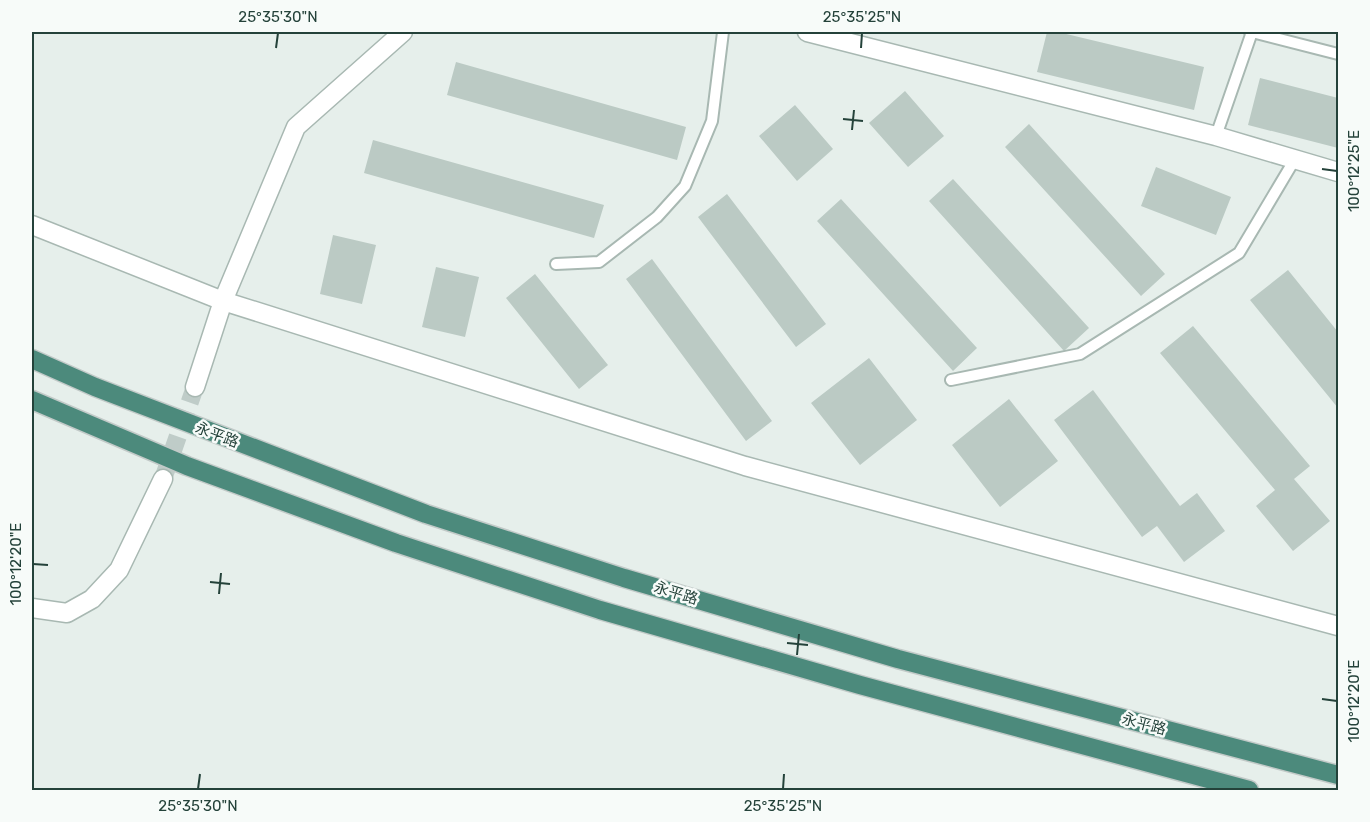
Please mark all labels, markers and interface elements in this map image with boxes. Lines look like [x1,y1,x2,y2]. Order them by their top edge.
text: 25°35'30"N [238,8,318,26]
text: 25°35'25"N [823,8,901,26]
text: 100°12'25"E [1345,130,1363,212]
street label: 永平路 [193,419,241,451]
text: 100°12'20"E [7,523,25,605]
street label: 永平路 [652,578,700,608]
text: 100°12'20"E [1345,660,1363,742]
street label: 永平路 [1120,709,1168,739]
text: 25°35'30"N [158,797,238,815]
text: 25°35'25"N [744,797,822,815]

